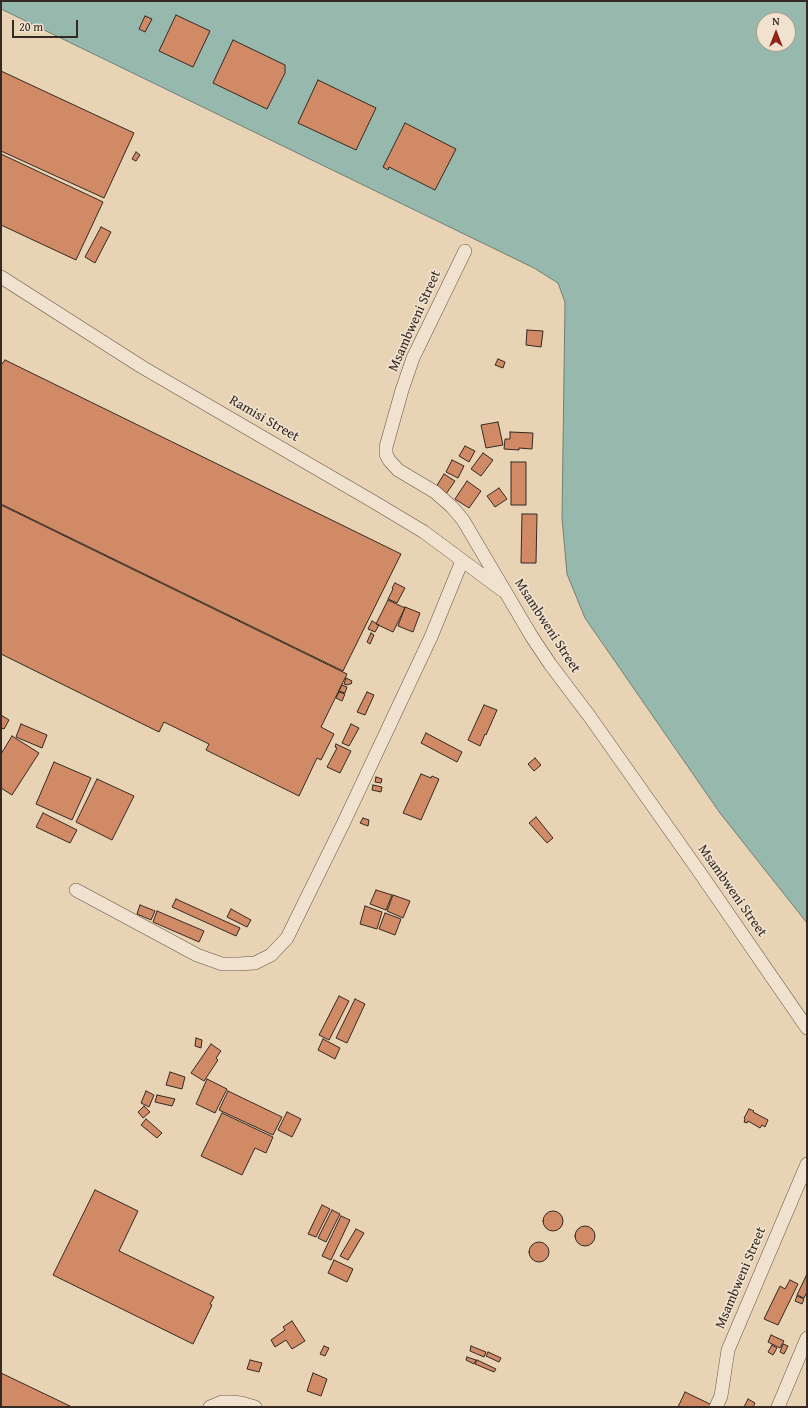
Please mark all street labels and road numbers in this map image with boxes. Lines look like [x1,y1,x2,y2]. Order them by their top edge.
street label: Msambweni Street [385,268,445,374]
street label: Ramisi Street [226,392,302,446]
street label: Msambweni Street [510,576,584,676]
street label: Msambweni Street [694,842,770,940]
street label: Msambweni Street [712,1225,770,1331]

